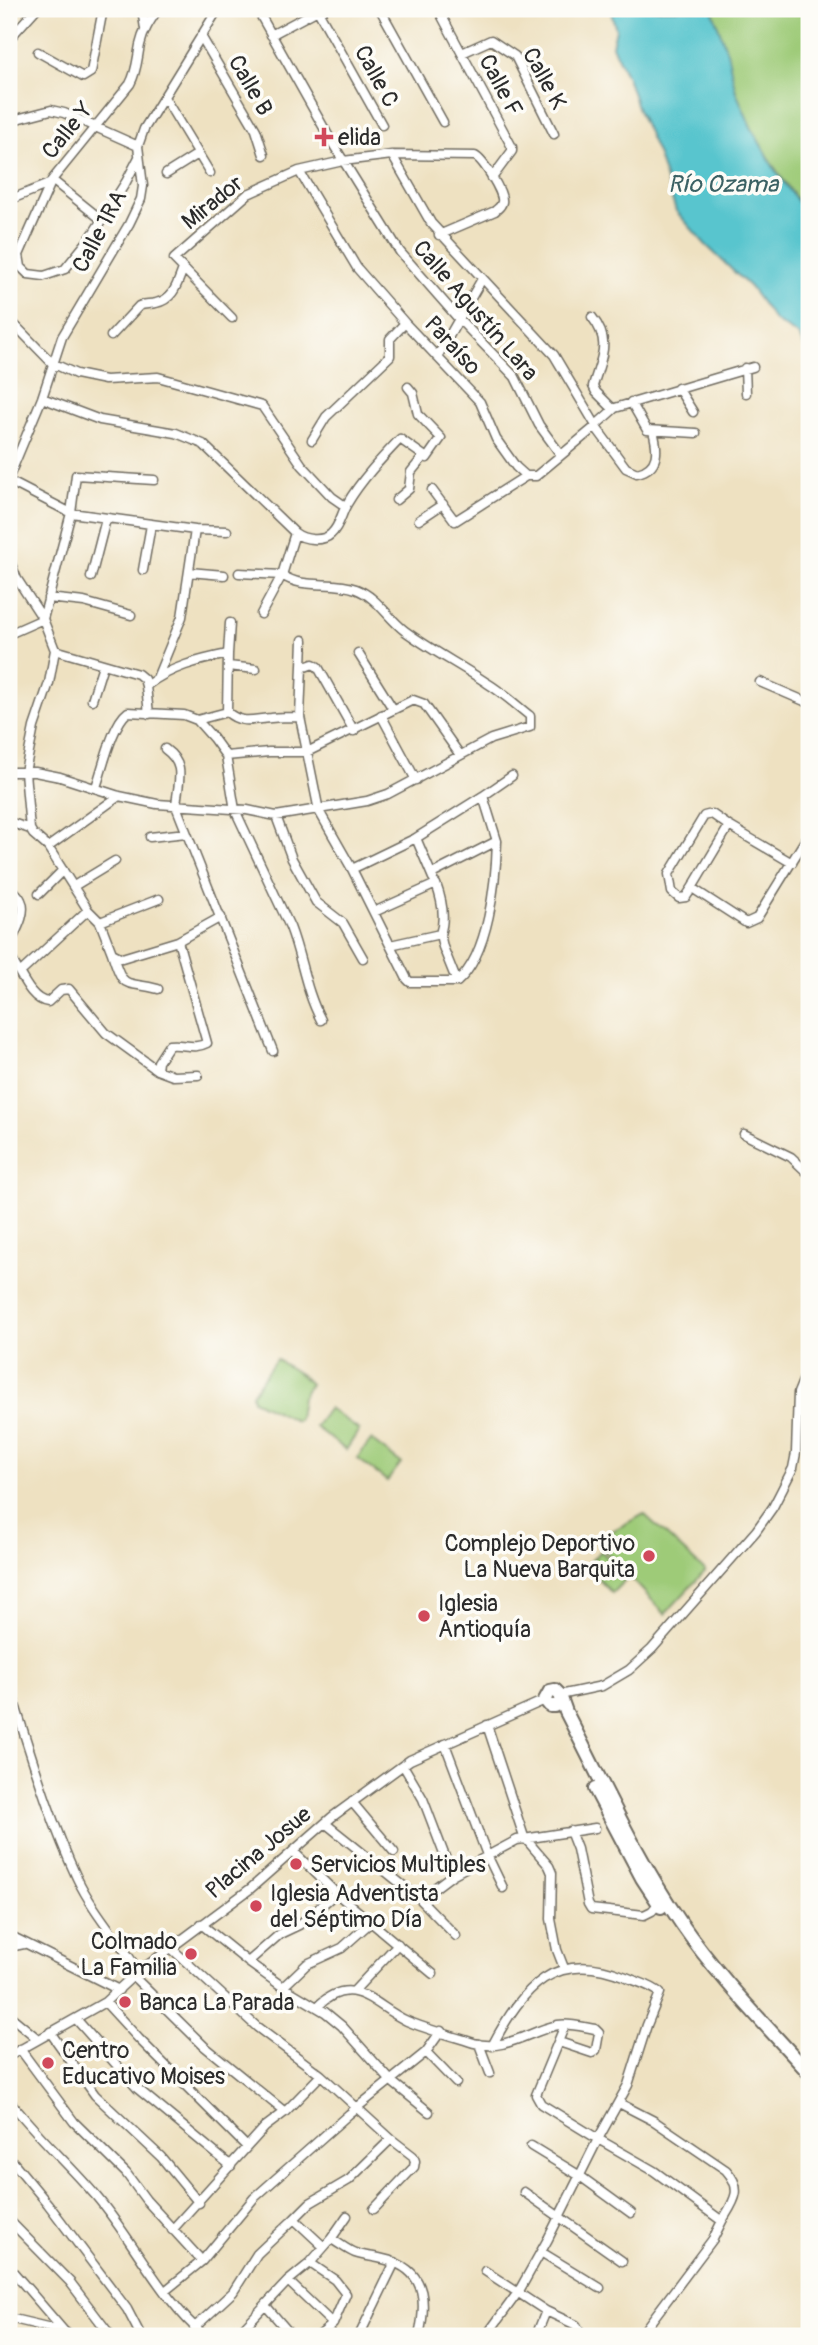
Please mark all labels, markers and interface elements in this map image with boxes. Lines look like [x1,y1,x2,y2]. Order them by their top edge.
street label: Calle C [348,40,405,112]
street label: Calle K [516,42,573,114]
street label: Calle F [472,49,529,121]
street label: Calle B [222,50,279,121]
street label: Calle Y [35,96,99,165]
place label: elida [338,123,381,152]
marker: elida [316,129,332,145]
street label: Mirador [176,169,249,236]
water label: Río Ozama [668,170,780,199]
street label: Calle 1RA [66,185,133,278]
street label: Calle Agustín Lara [407,234,545,387]
street label: Paraíso [418,310,487,381]
place label: Complejo Deportivo La Nueva Barquita [444,1529,635,1584]
marker: Complejo Deportivo La Nueva Barquita [641,1548,657,1564]
place label: Iglesia Antioquía [438,1589,531,1644]
marker: Iglesia Antioquía [416,1608,432,1624]
street label: Placina Josue [200,1799,318,1905]
place label: Servicios Multiples [310,1850,486,1879]
marker: Servicios Multiples [288,1856,304,1872]
place label: Iglesia Adventista del Séptimo Día [270,1879,439,1934]
marker: Iglesia Adventista del Séptimo Día [248,1898,264,1914]
place label: Colmado La Familia [80,1927,177,1982]
marker: Colmado La Familia [183,1946,199,1962]
place label: Banca La Parada [139,1988,294,2017]
marker: Banca La Parada [117,1994,133,2010]
place label: Centro Educativo Moises [62,2036,225,2091]
marker: Centro Educativo Moises [40,2055,56,2071]

